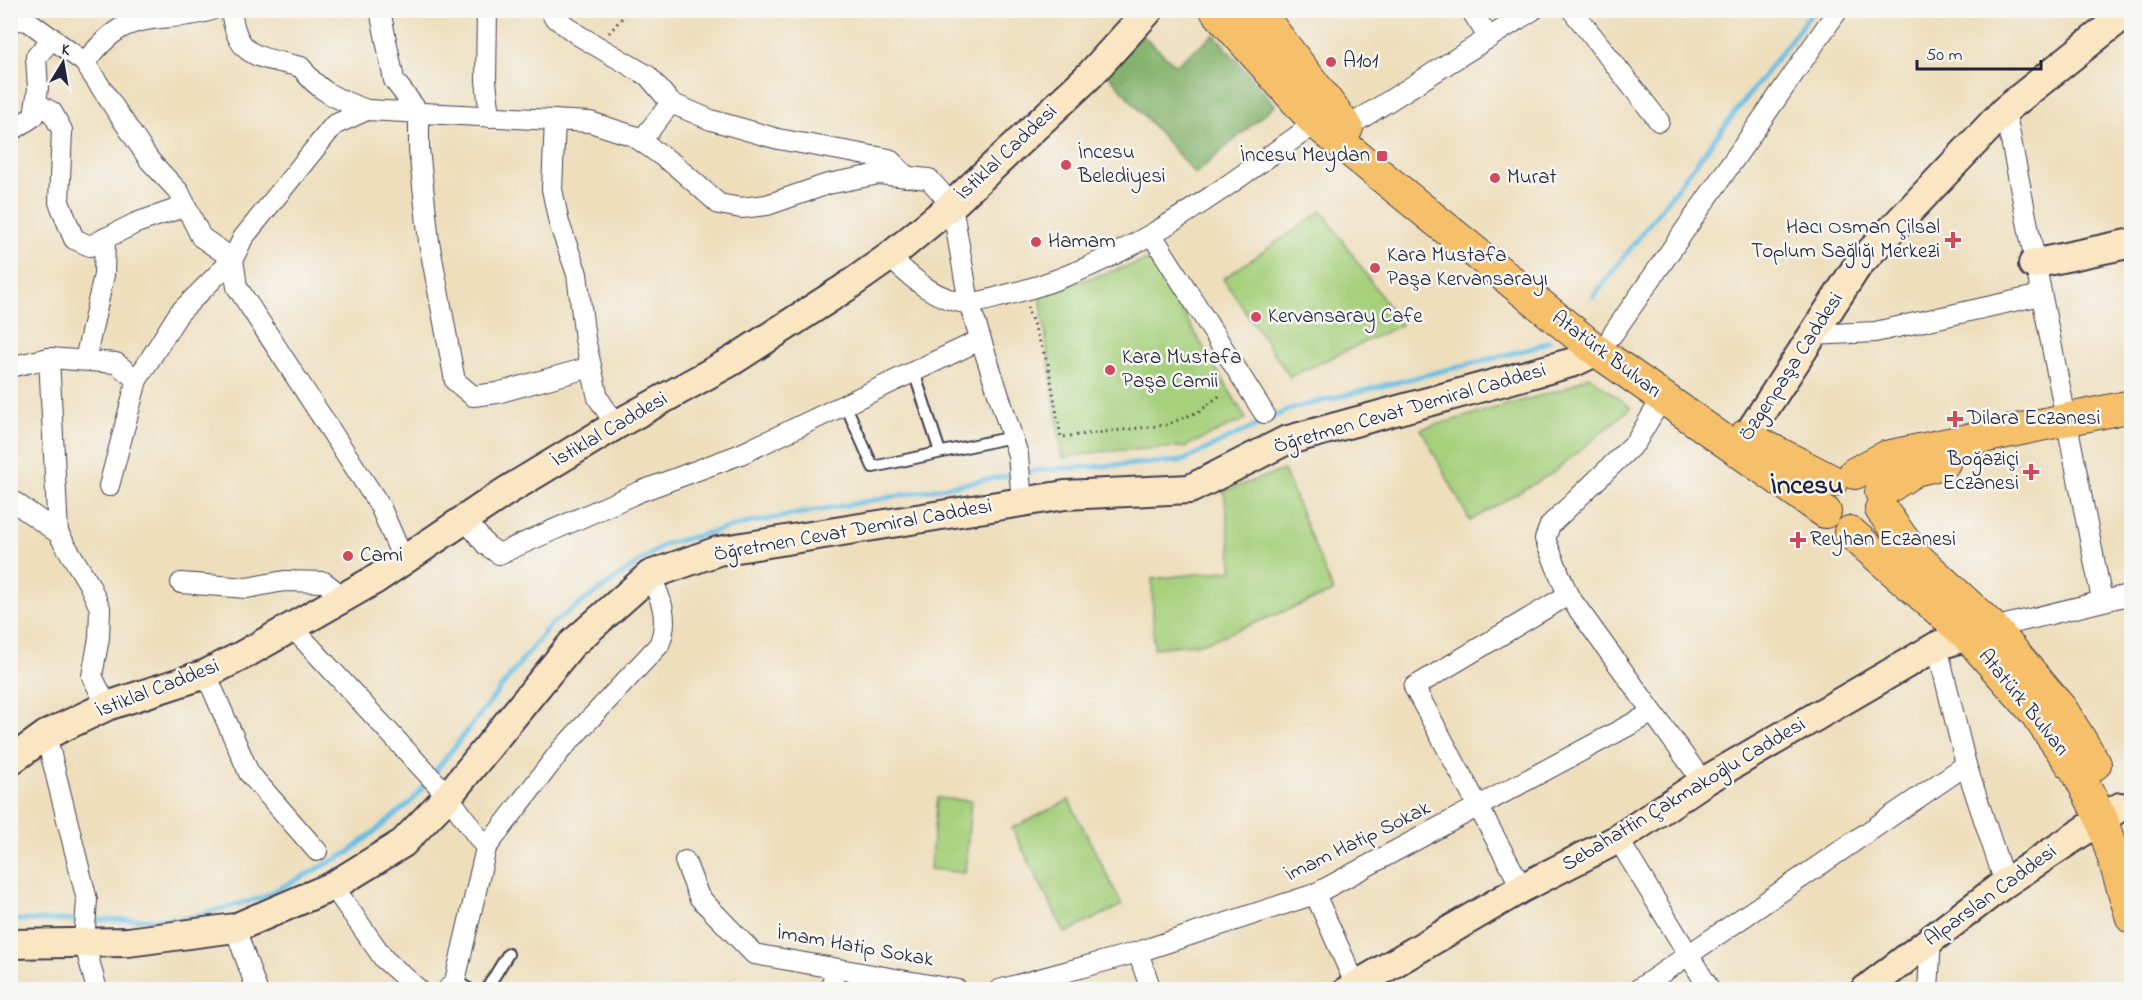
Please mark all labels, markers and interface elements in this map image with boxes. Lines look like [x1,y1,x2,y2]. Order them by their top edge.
north arrow [33,33,93,93]
scale bar [1917,33,2042,71]
text: K [59,38,73,63]
text: 50 m [1926,43,1963,69]
place label: A101 [1343,47,1379,77]
marker: A101 [1324,55,1338,69]
street label: İstiklal Caddesi [949,98,1065,208]
place label: İncesu Belediyesi [1077,138,1166,194]
place label: İncesu Meydan [1240,141,1370,173]
marker: İncesu Meydan [1375,149,1389,163]
marker: İncesu Belediyesi [1059,158,1073,172]
place label: Murat [1507,163,1557,193]
marker: Murat [1488,171,1502,185]
place label: Hacı Osman Çilsal Toplum Sağlığı Merkezi [1751,213,1940,269]
place label: Hamam [1048,227,1115,257]
marker: Hacı Osman Çilsal Toplum Sağlığı Merkezi [1944,231,1962,249]
marker: Hamam [1029,235,1043,249]
place label: Kara Mustafa Paşa Kervansarayı [1387,241,1548,297]
marker: Kara Mustafa Paşa Kervansarayı [1368,261,1382,275]
street label: Özgenpaşa Caddesi [1733,287,1853,448]
place label: Kervansaray Cafe [1268,302,1423,334]
street label: Atatürk Bulvarı [1545,304,1667,406]
marker: Kervansaray Cafe [1249,310,1263,324]
place label: Kara Mustafa Paşa Camii [1122,343,1242,397]
street label: Öğretmen Cevat Demiral Caddesi [1270,356,1550,464]
marker: Kara Mustafa Paşa Camii [1103,363,1117,377]
street label: İstiklal Caddesi [546,385,674,475]
place label: Dilara Eczanesi [1966,404,2101,434]
marker: Dilara Eczanesi [1948,412,1962,426]
place label: Boğaziçi Eczanesi [1943,445,2019,499]
marker: Boğaziçi Eczanesi [2024,465,2038,479]
district label: İncesu [1771,467,1843,506]
street label: Öğretmen Cevat Demiral Caddesi [711,492,995,572]
place label: Reyhan Eczanesi [1810,525,1956,557]
marker: Reyhan Eczanesi [1791,533,1805,547]
place label: Cami [360,541,403,571]
marker: Cami [341,549,355,563]
street label: Atatürk Bulvarı [1970,643,2076,763]
street label: İstiklal Caddesi [92,652,224,726]
street label: Sebahattin Çakmakoğlu Caddesi [1556,710,1813,882]
street label: İmam Hatip Sokak [1280,793,1437,890]
street label: Alparslan Caddesi [1919,838,2063,954]
street label: İmam Hatip Sokak [774,918,937,976]

